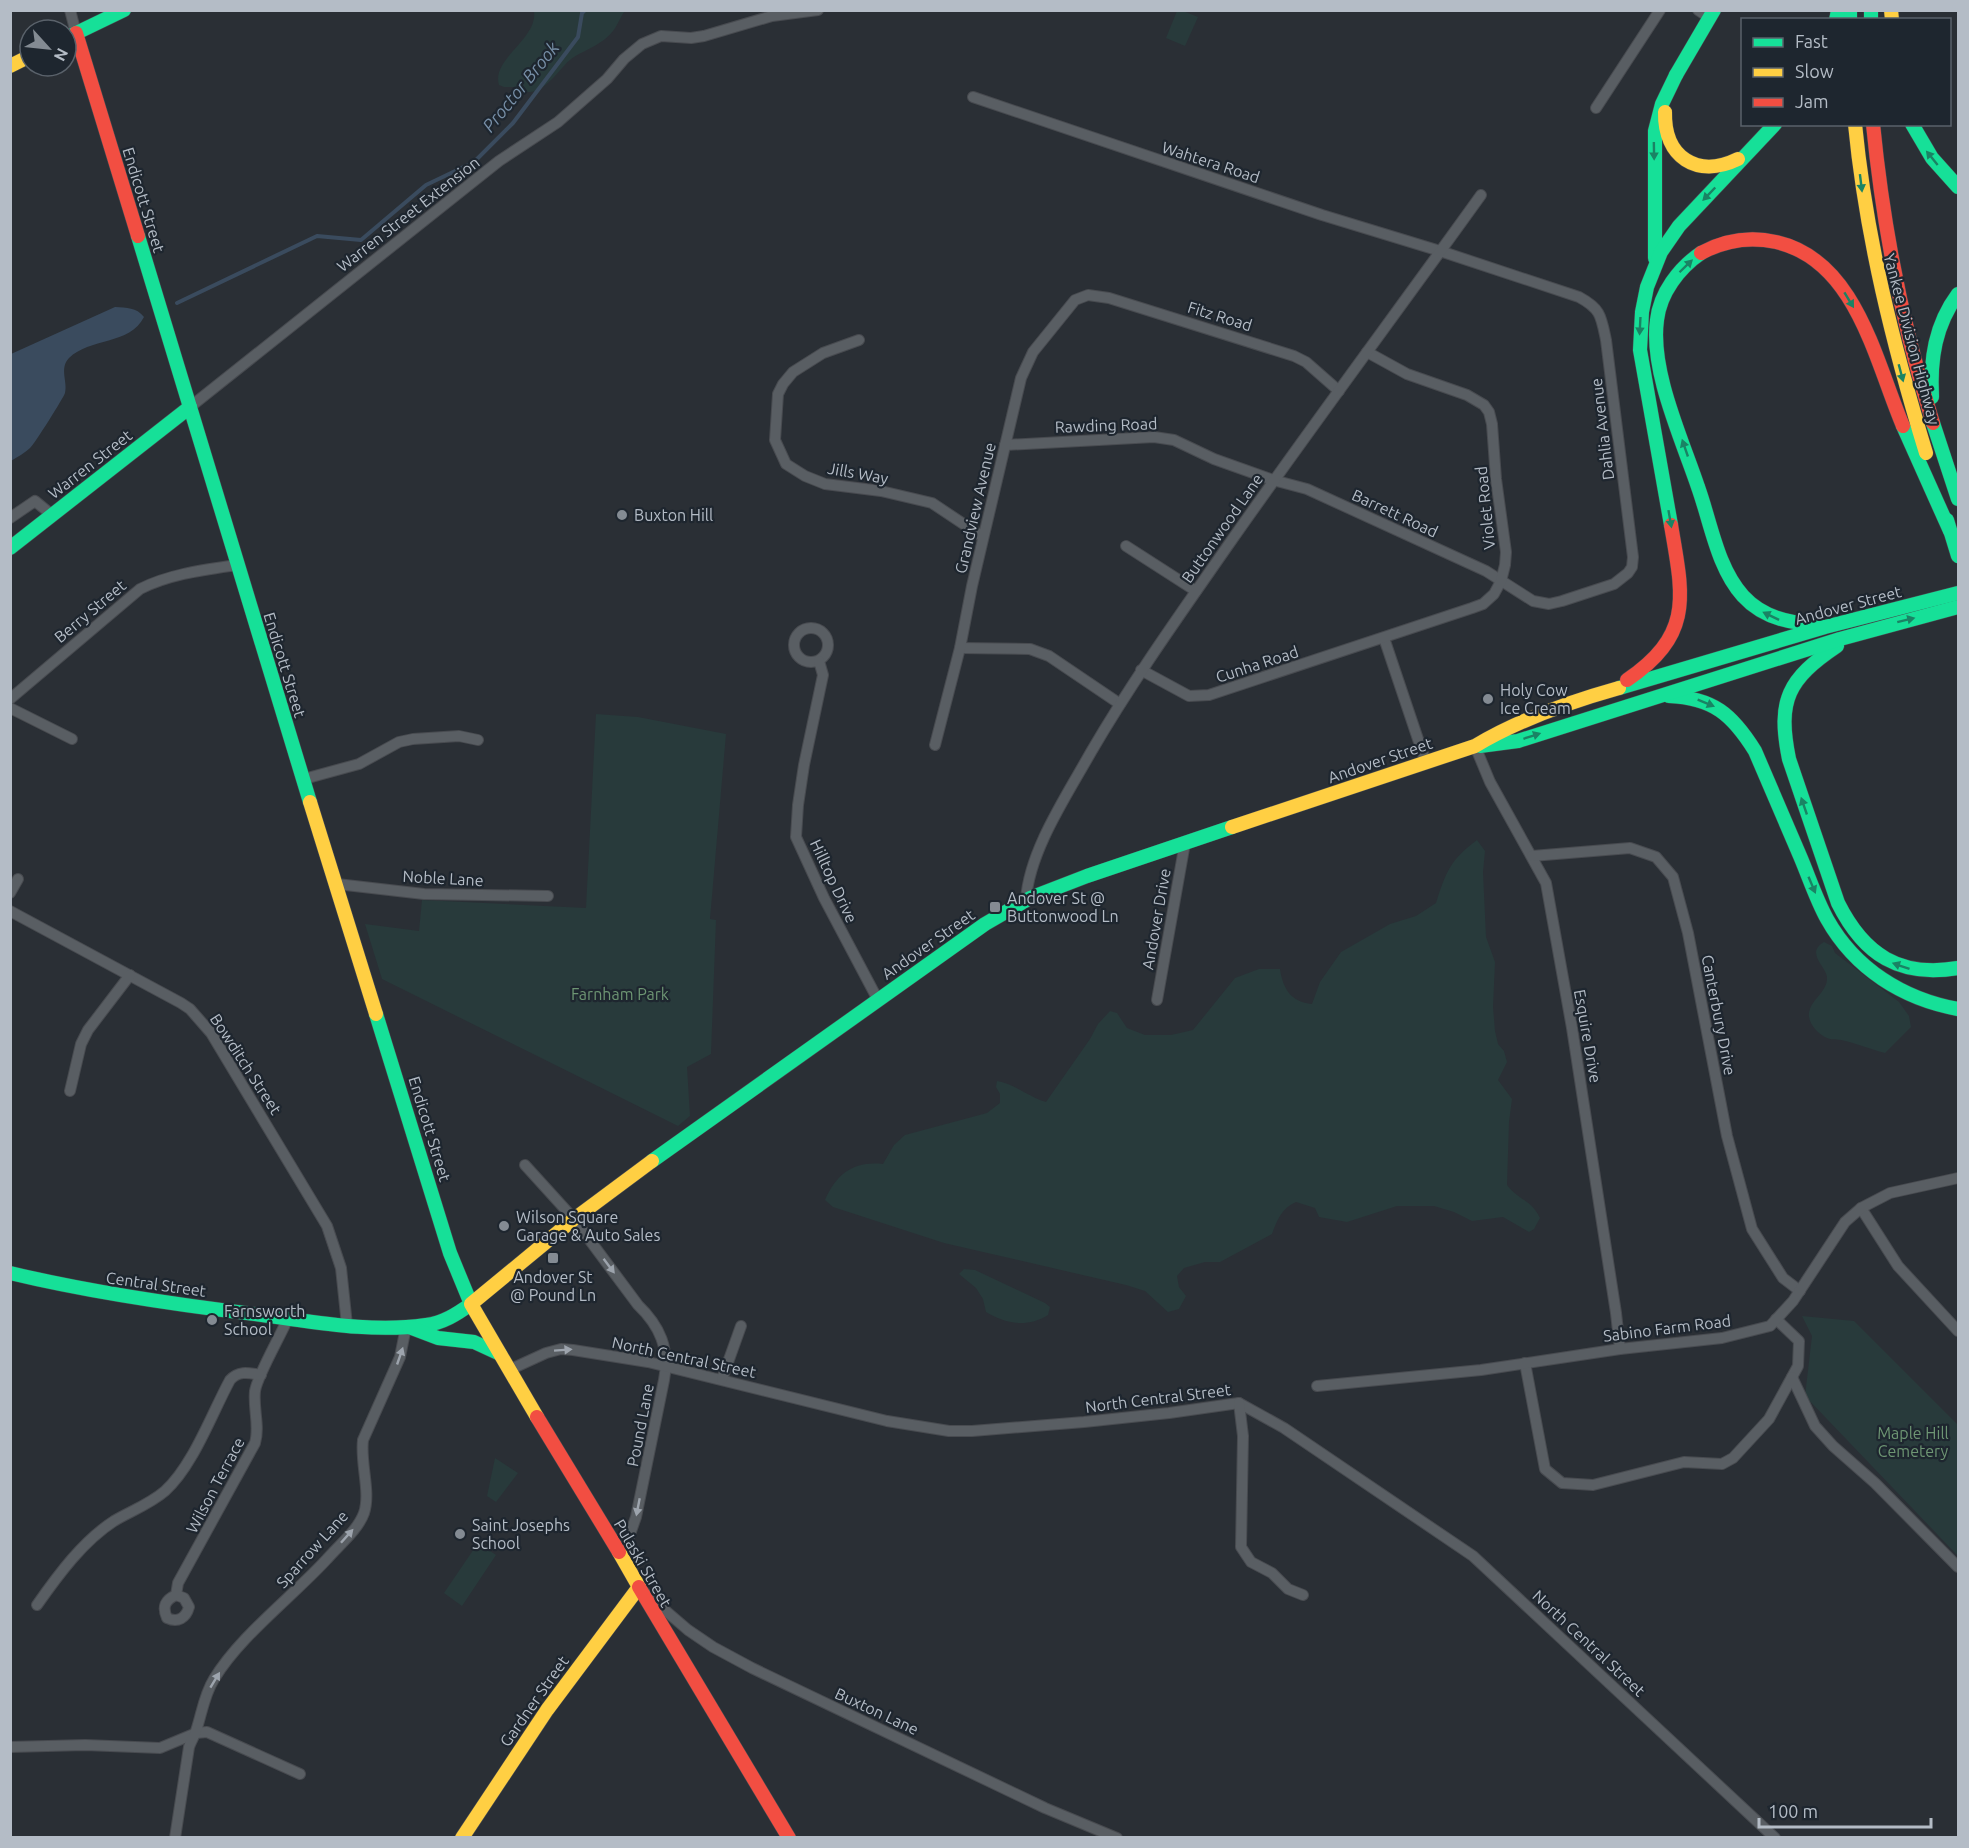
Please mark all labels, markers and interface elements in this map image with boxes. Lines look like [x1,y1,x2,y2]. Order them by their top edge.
north arrow [18,18,78,78]
legend [1741,18,1951,126]
text: Fast [1795,31,1828,51]
water label: Proctor Brook [478,37,563,135]
text: N [51,45,72,64]
text: Slow [1795,61,1834,81]
text: Jam [1795,91,1829,111]
street label: Wahtera Road [1160,138,1262,186]
one-way arrow [1650,141,1659,160]
street label: Endicott Street [119,145,169,255]
one-way arrow [1925,150,1938,166]
street label: Warren Street Extension [333,153,483,275]
one-way arrow [1856,173,1866,192]
one-way arrow [1703,186,1716,201]
street label: Yankee Division Highway [1880,251,1944,427]
one-way arrow [1678,260,1692,274]
one-way arrow [1844,292,1855,308]
street label: Fitz Road [1186,298,1254,334]
one-way arrow [1636,317,1645,336]
one-way arrow [1897,364,1906,382]
street label: Dahlia Avenue [1587,377,1617,481]
street label: Rawding Road [1054,414,1158,436]
street label: Warren Street [45,425,136,502]
one-way arrow [1679,439,1689,457]
street label: Grandview Avenue [951,441,999,575]
street label: Jills Way [826,459,890,487]
street label: Violet Road [1472,465,1498,551]
street label: Buttonwood Lane [1178,470,1266,586]
street label: Barrett Road [1349,485,1441,541]
place label: Buxton Hill [634,506,713,524]
marker: Buxton Hill [615,508,629,522]
one-way arrow [1666,509,1675,528]
street label: Berry Street [51,576,130,646]
street label: Andover Street [1793,582,1904,628]
street label: Endicott Street [260,610,310,720]
one-way arrow [1763,611,1780,621]
one-way arrow [1897,615,1916,625]
street label: Cunha Road [1213,642,1301,686]
place label: Holy Cow Ice Cream [1500,681,1571,717]
marker: Holy Cow Ice Cream [1481,692,1495,706]
one-way arrow [1698,698,1716,708]
one-way arrow [1523,731,1541,740]
street label: Andover Street [1325,733,1435,786]
one-way arrow [1799,797,1809,815]
street label: Hilltop Drive [807,836,861,926]
street label: Noble Lane [402,867,484,889]
street label: Andover Drive [1138,867,1174,971]
one-way arrow [1808,876,1818,894]
place label: Andover St @ Buttonwood Ln [1007,889,1119,925]
marker: Andover St @ Buttonwood Ln [988,900,1002,914]
street label: Andover Street [878,905,978,983]
street label: Canterbury Drive [1698,953,1740,1077]
one-way arrow [1892,961,1910,971]
park label: Farnham Park [571,985,669,1003]
street label: Esquire Drive [1571,988,1605,1084]
street label: Bowditch Street [207,1010,286,1118]
street label: Endicott Street [405,1074,455,1184]
place label: Wilson Square Garage & Auto Sales [516,1208,660,1244]
marker: Wilson Square Garage & Auto Sales [497,1219,511,1233]
marker: Andover St @ Pound Ln [546,1251,560,1265]
one-way arrow [603,1257,615,1273]
street label: Central Street [105,1268,208,1300]
place label: Andover St @ Pound Ln [510,1268,596,1304]
place label: Farnsworth School [224,1302,305,1338]
street label: Sabino Farm Road [1602,1311,1732,1345]
marker: Farnsworth School [205,1313,219,1327]
street label: North Central Street [610,1333,758,1381]
one-way arrow [554,1346,573,1355]
one-way arrow [395,1347,405,1365]
street label: North Central Street [1084,1380,1233,1416]
street label: Pound Lane [623,1382,657,1468]
park label: Maple Hill Cemetery [1877,1424,1949,1460]
street label: Wilson Terrace [182,1434,248,1536]
one-way arrow [633,1497,643,1516]
street label: Sparrow Lane [273,1507,351,1591]
place label: Saint Josephs School [472,1516,570,1552]
street label: Pulaski Street [611,1516,676,1611]
marker: Saint Josephs School [453,1527,467,1541]
one-way arrow [340,1529,354,1544]
street label: North Central Street [1529,1586,1649,1700]
street label: Gardner Street [496,1652,572,1750]
one-way arrow [209,1672,220,1688]
street label: Buxton Lane [832,1684,922,1738]
scale bar [1759,1791,1932,1829]
text: 100 m [1768,1801,1818,1821]

